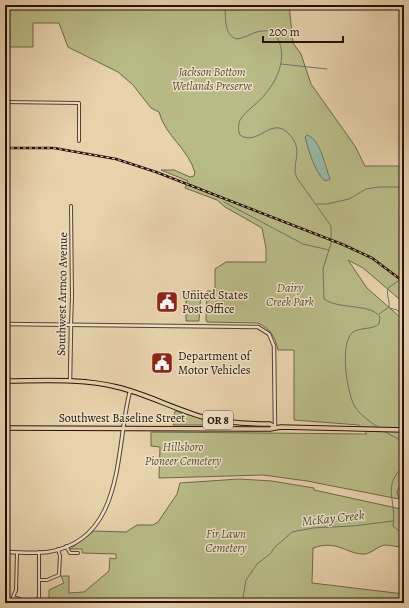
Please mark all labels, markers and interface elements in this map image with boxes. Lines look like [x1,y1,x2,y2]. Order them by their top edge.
scale bar [263,18,343,44]
text: 200 m [269,24,300,40]
park label: Jackson Bottom Wetlands Preserve [172,64,253,94]
street label: Southwest Armco Avenue [53,232,71,356]
park label: Dairy Creek Park [266,280,315,310]
place label: United States Post Office [182,287,248,317]
public building icon: United States Post Office [154,289,180,315]
place label: Department of Motor Vehicles [178,348,253,378]
public building icon: Department of Motor Vehicles [149,350,175,376]
street label: Southwest Baseline Street [59,410,185,426]
road number: OR 8 [203,411,233,429]
park label: Hillsboro Pioneer Cemetery [145,439,222,469]
water label: McKay Creek [301,506,365,530]
park label: Fir Lawn Cemetery [205,526,248,556]

